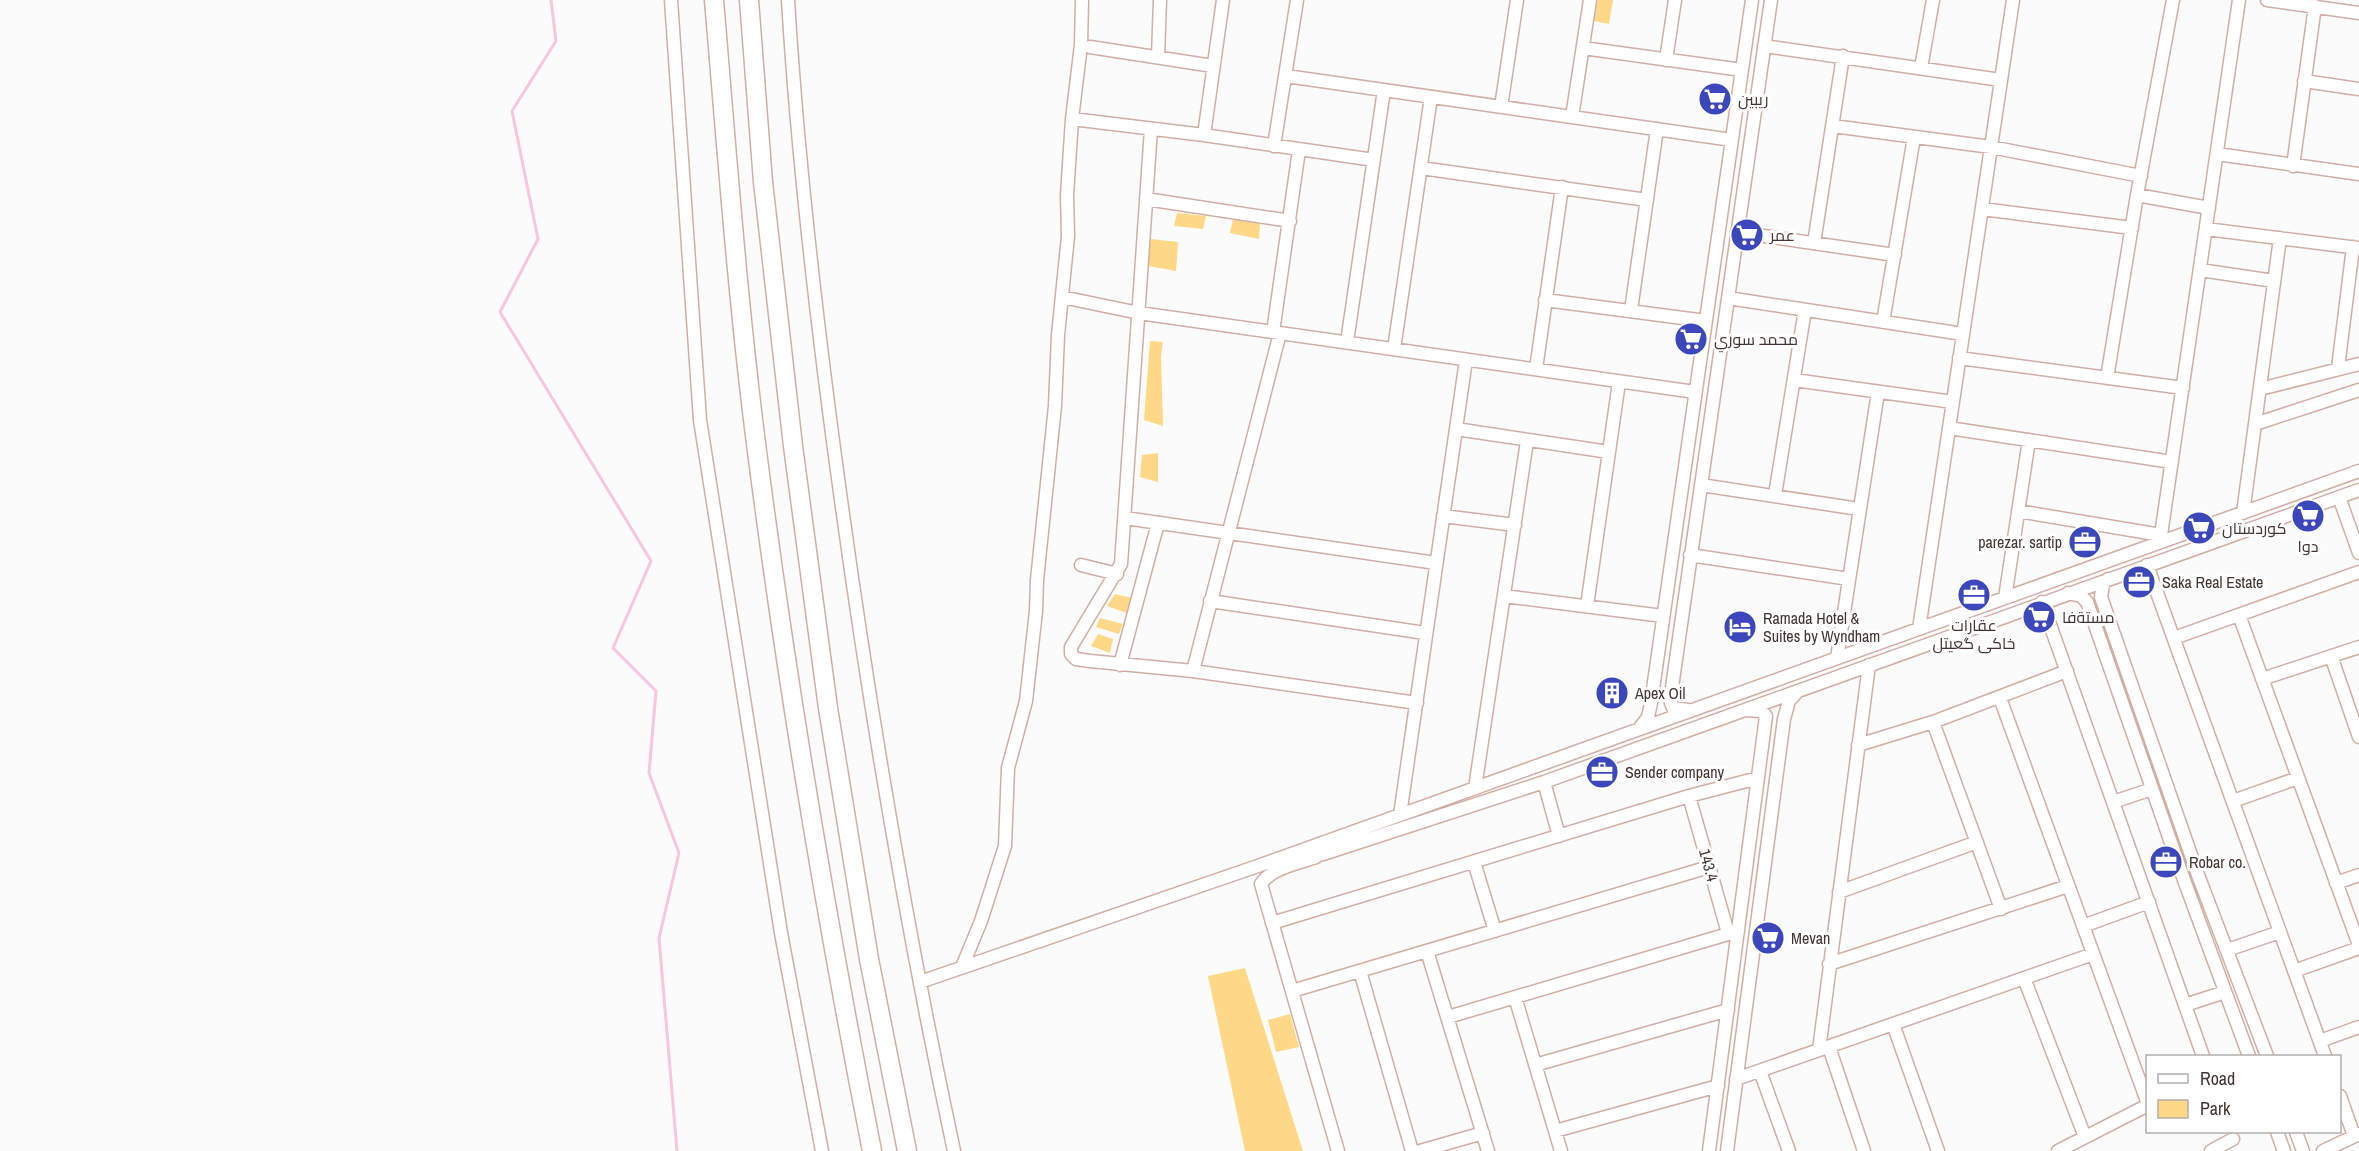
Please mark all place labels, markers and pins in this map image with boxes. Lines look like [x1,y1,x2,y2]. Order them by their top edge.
supermarket icon: ريبين [1697,81,1733,117]
place label: ريبين [1738,88,1768,110]
supermarket icon: عمر [1729,217,1765,253]
place label: عمر [1769,224,1795,246]
supermarket icon: محمد سوري [1673,321,1709,357]
place label: محمد سوري [1714,328,1798,353]
supermarket icon: دوا [2290,498,2326,534]
supermarket icon: كوردستان [2181,510,2217,546]
place label: كوردستان [2222,517,2287,539]
office icon: parezar. sartip [2067,524,2103,560]
place label: parezar. sartip [1978,531,2062,553]
place label: دوا [2298,535,2318,557]
office icon: Saka Real Estate [2121,564,2157,600]
place label: Saka Real Estate [2162,571,2263,593]
office icon: عقارات خاكى گعيتل [1956,577,1992,613]
supermarket icon: مستةفا [2021,599,2057,635]
place label: مستةفا [2062,606,2114,628]
place label: Ramada Hotel & Suites by Wyndham [1763,607,1880,647]
hotel icon: Ramada Hotel & Suites by Wyndham [1722,609,1758,645]
place label: عقارات خاكى گعيتل [1933,614,2015,654]
building icon: Apex Oil [1594,675,1630,711]
place label: Apex Oil [1634,682,1685,704]
office icon: Sender company [1584,754,1620,790]
place label: Sender company [1625,761,1725,783]
office icon: Robar co. [2148,844,2184,880]
place label: Robar co. [2189,851,2246,873]
supermarket icon: Mevan [1750,920,1786,956]
place label: Mevan [1791,927,1830,949]

